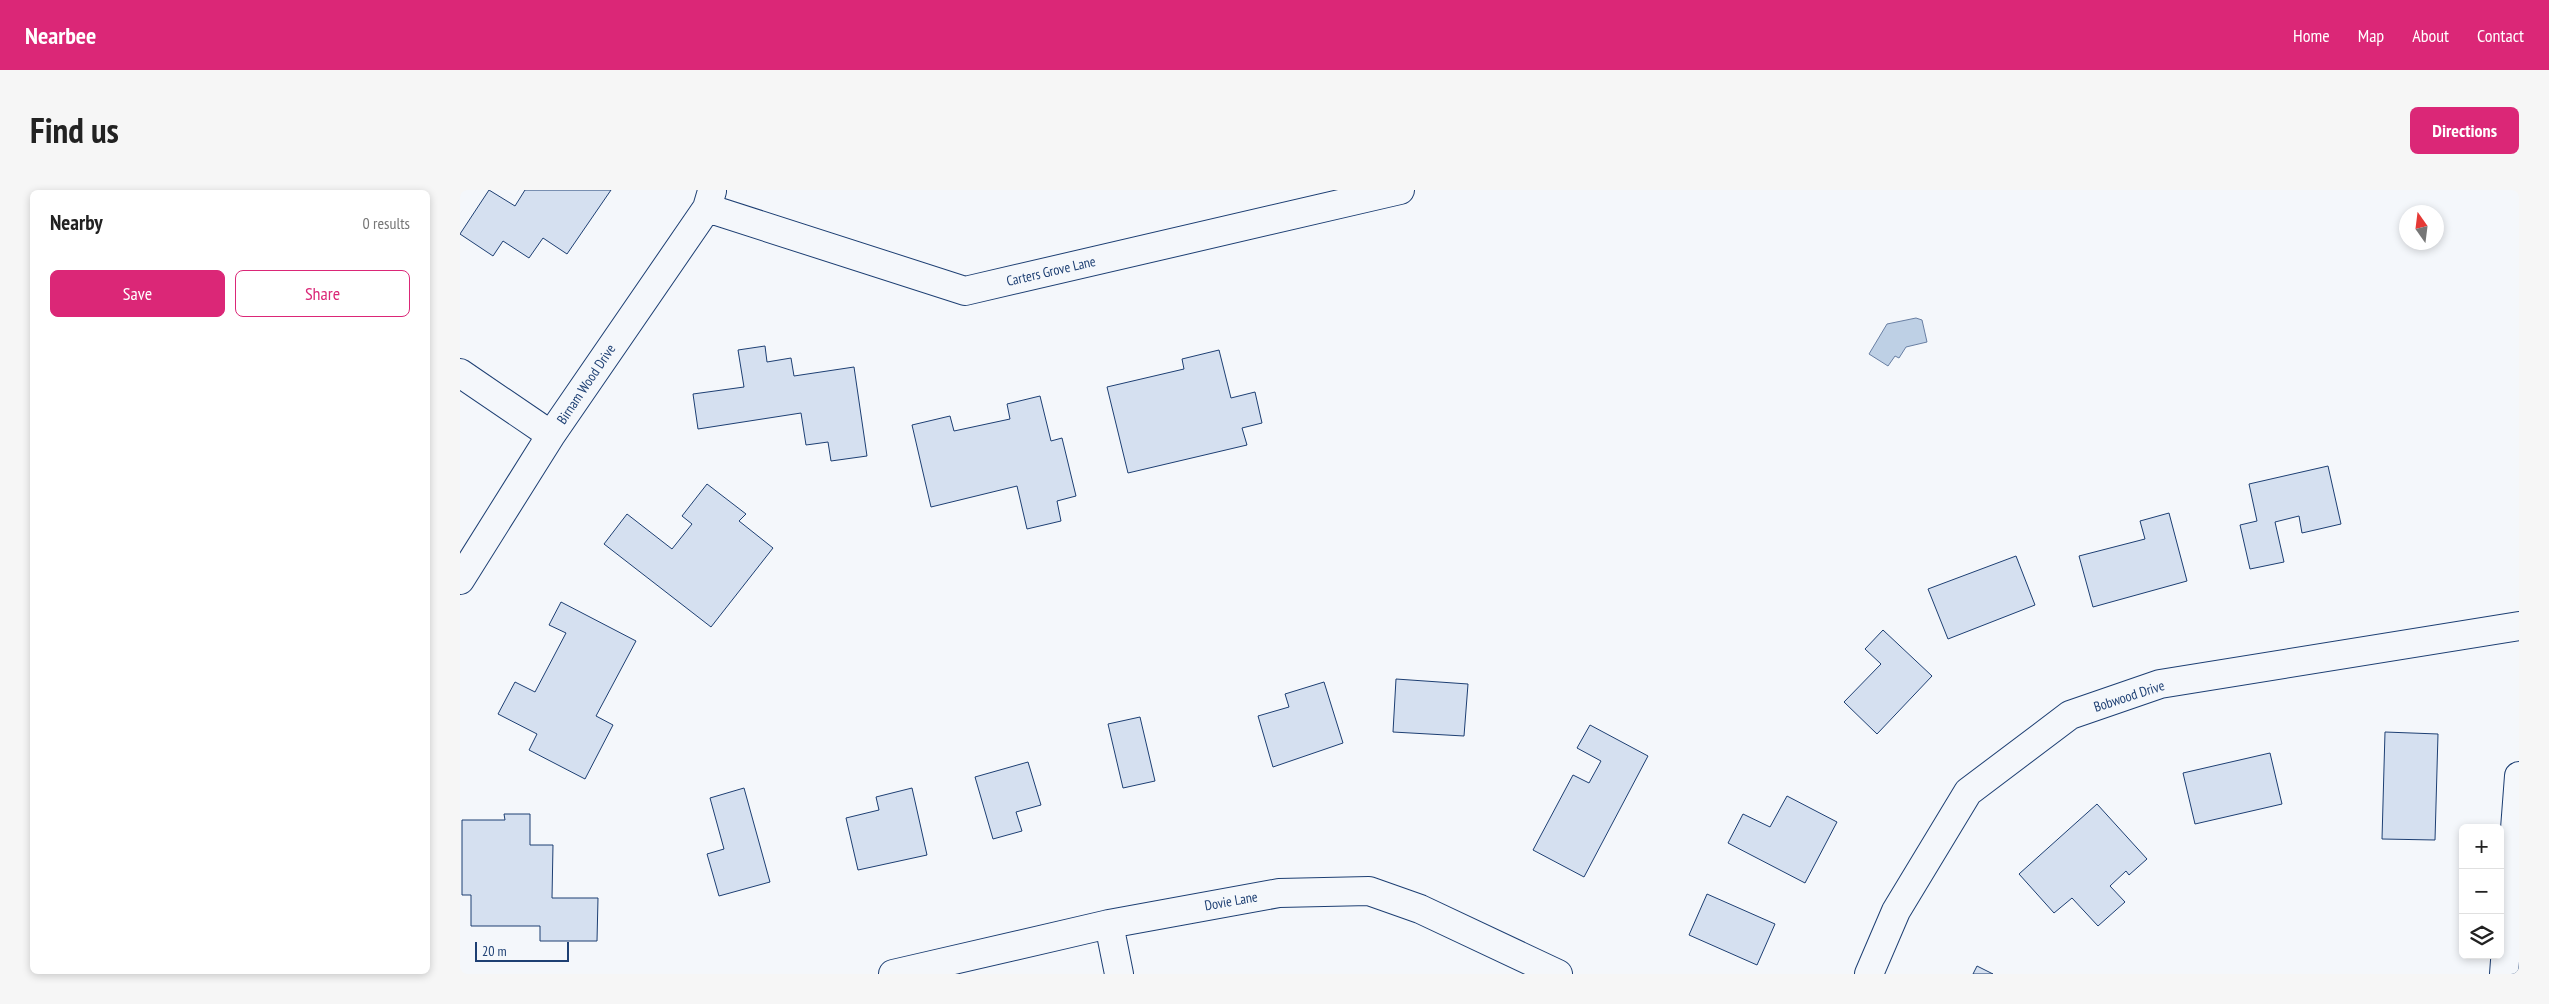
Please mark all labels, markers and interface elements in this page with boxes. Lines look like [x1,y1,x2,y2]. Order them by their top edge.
text: Nearbee [25,20,96,51]
text: Home [2293,24,2330,47]
text: Map [2358,24,2384,47]
text: About [2412,24,2449,47]
text: Contact [2477,24,2524,47]
text: Find us [30,107,119,153]
button: Directions [2410,107,2519,154]
north arrow [2399,205,2444,250]
text: Nearby [50,209,103,236]
text: 0 results [363,213,410,233]
street label: Carters Grove Lane [1005,252,1098,290]
button: Save [50,270,225,317]
button: Share [235,270,410,317]
street label: Birnam Wood Drive [553,340,619,427]
street label: Bobwood Drive [2091,676,2167,716]
map controls [2459,824,2504,959]
button: + [2459,824,2504,869]
button: − [2459,869,2504,914]
street label: Dovie Lane [1203,887,1259,915]
button: layers [2459,914,2504,959]
scale bar [475,939,569,962]
text: 20 m [482,942,507,960]

